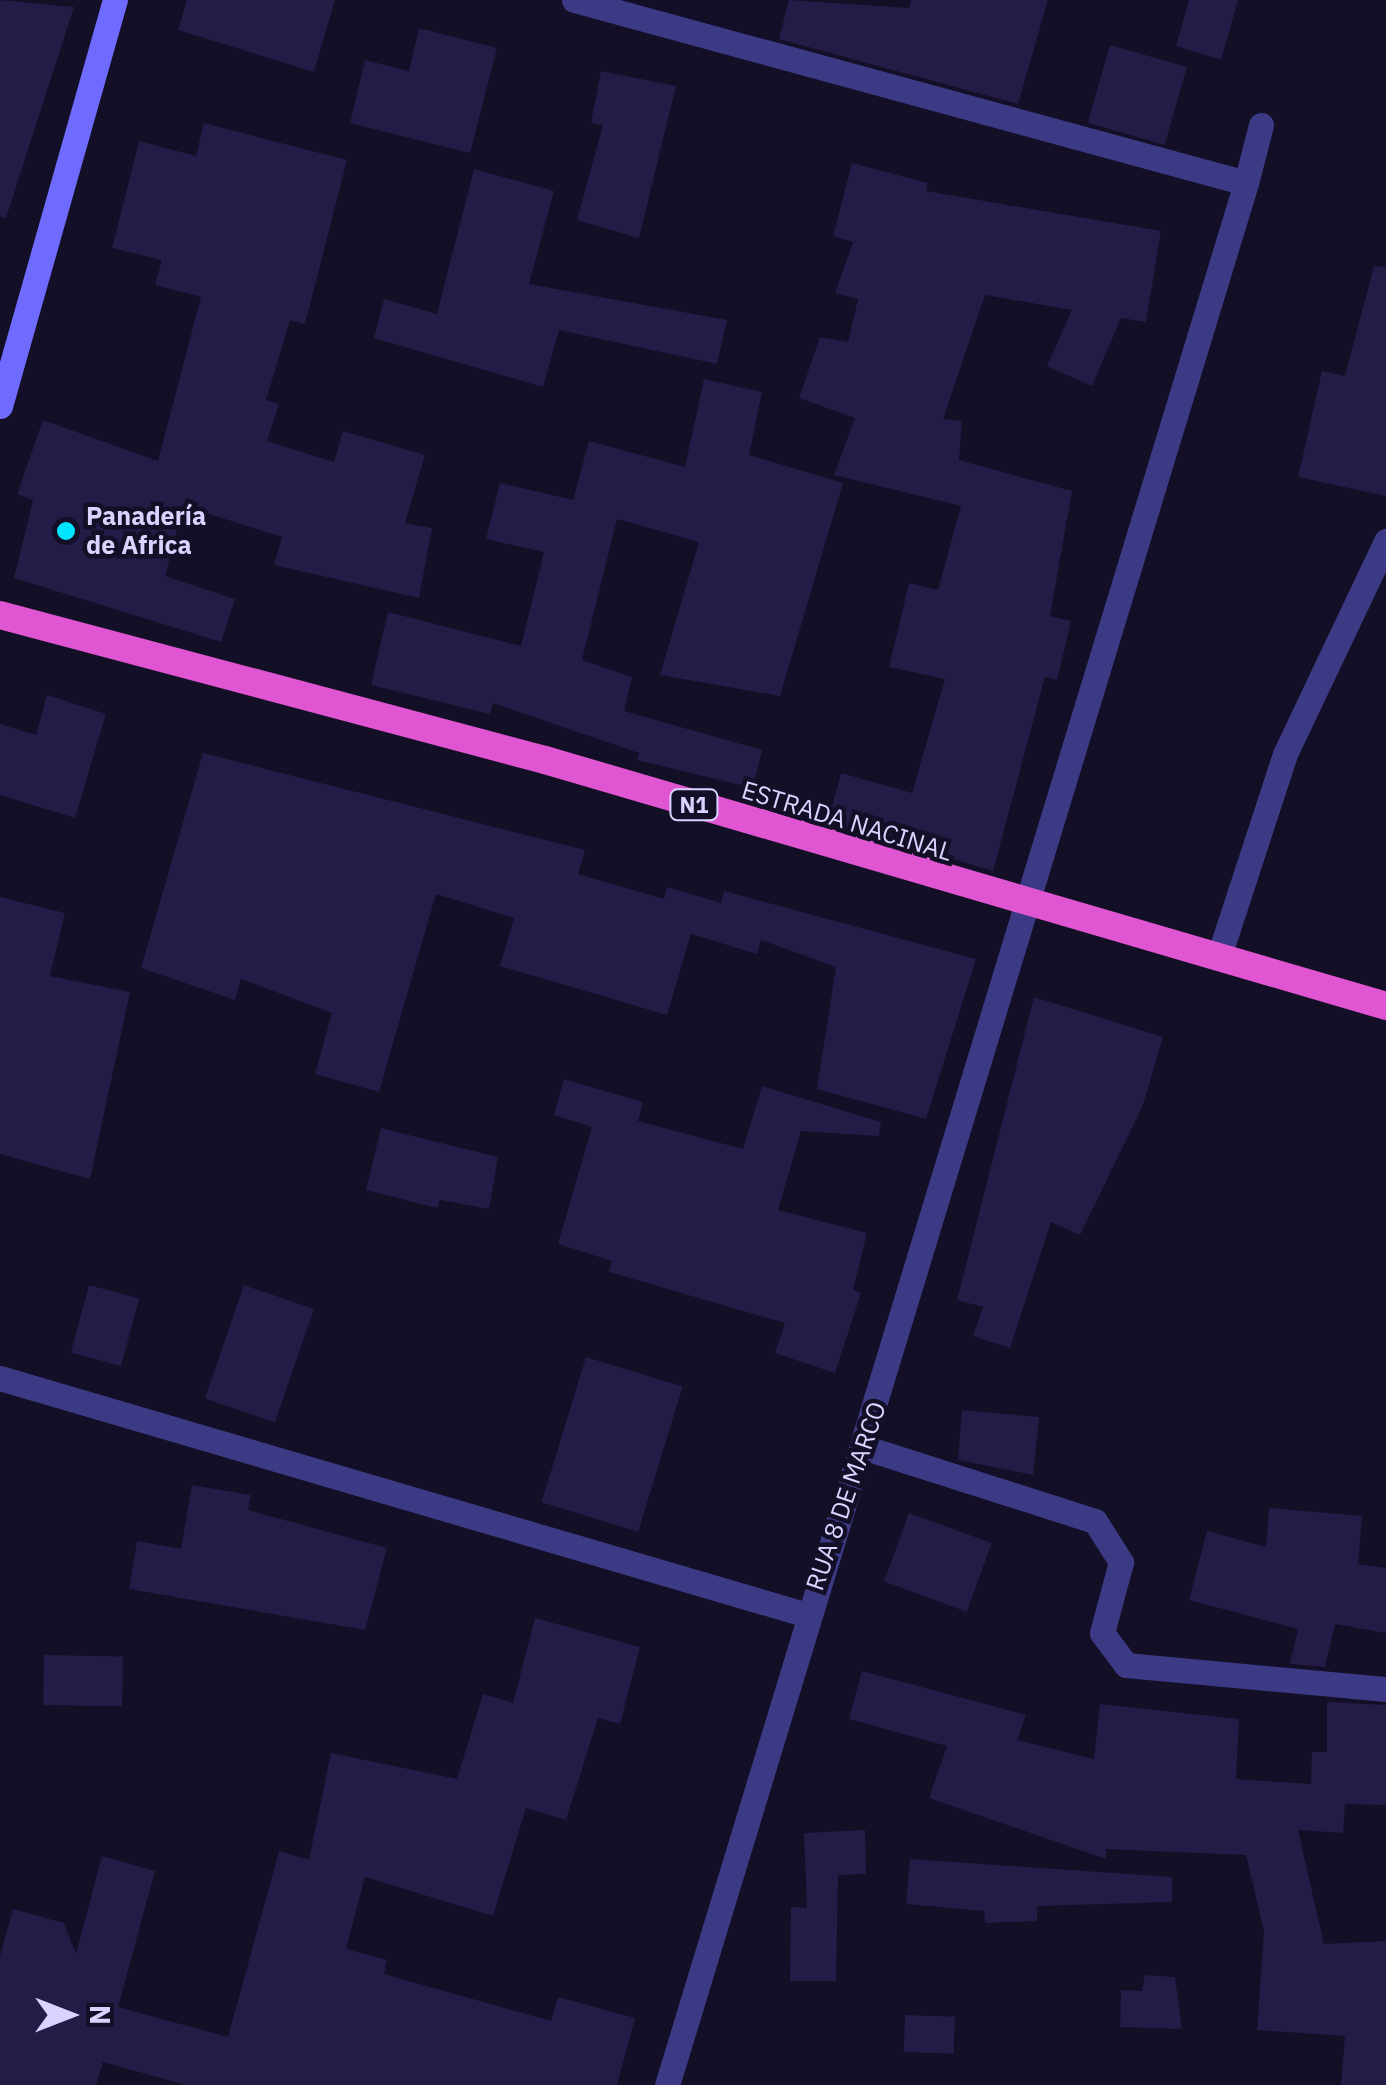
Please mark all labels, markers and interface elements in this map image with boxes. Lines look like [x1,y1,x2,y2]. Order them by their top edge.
place label: Panadería de Africa [86,502,206,561]
marker: Panadería de Africa [55,520,77,542]
street label: ESTRADA NACINAL [738,775,956,867]
road number: N1 [669,788,719,822]
street label: RUA 8 DE MARCO [800,1398,892,1594]
north arrow [20,1965,120,2065]
text: N [82,2005,119,2025]

